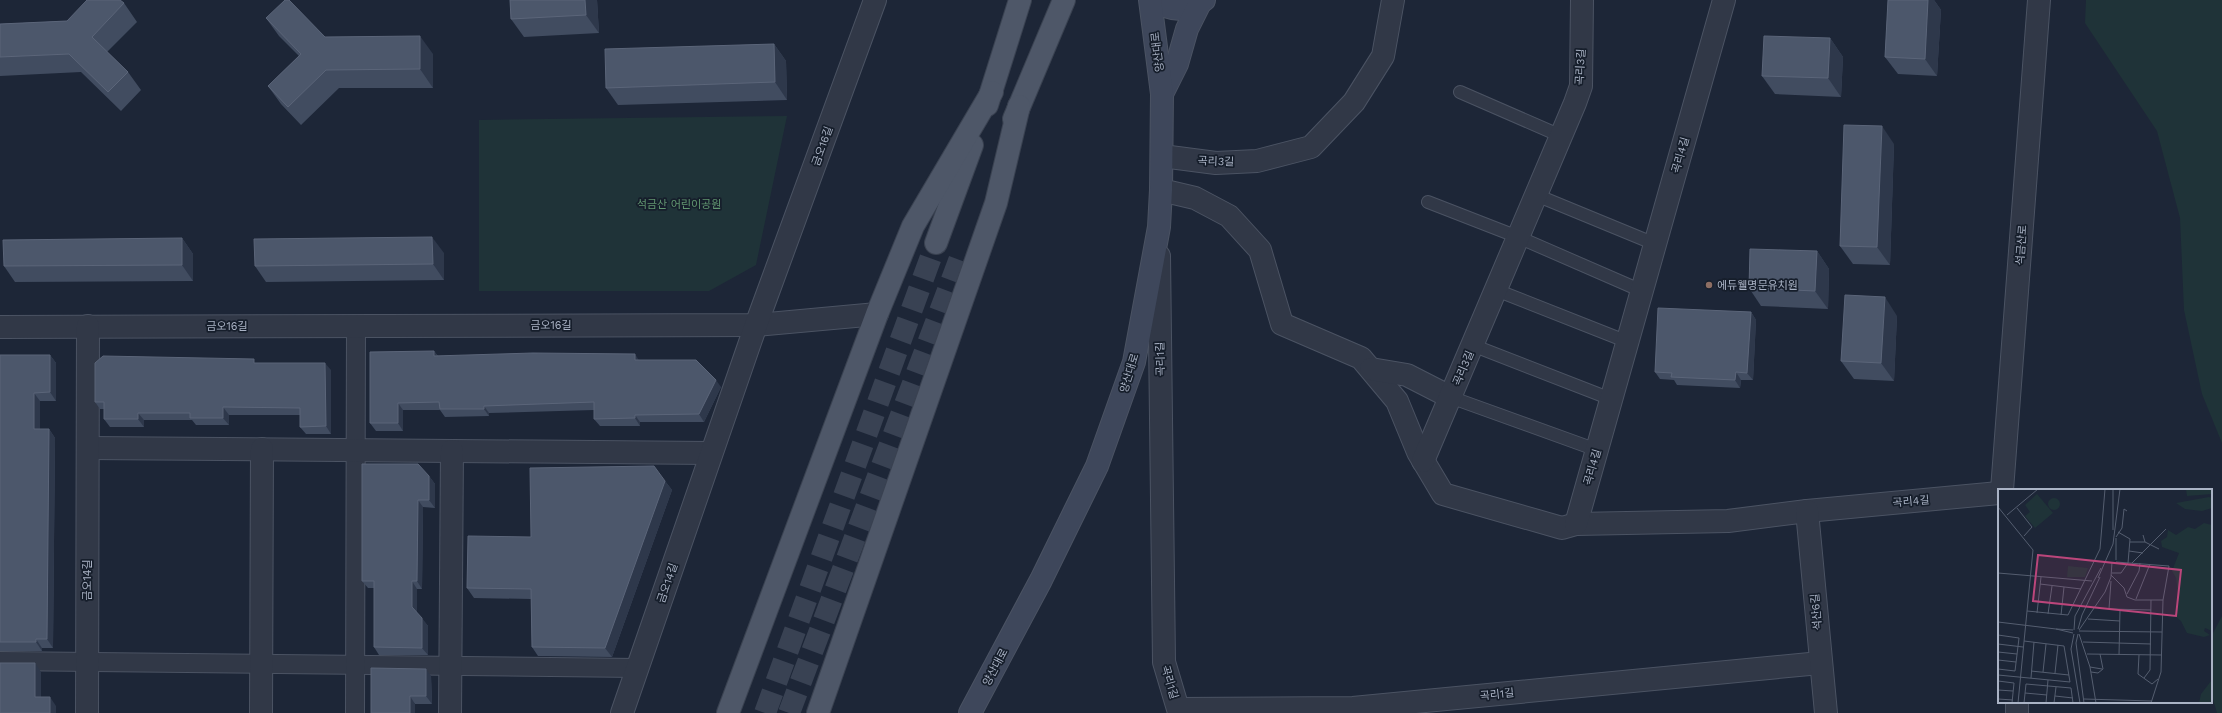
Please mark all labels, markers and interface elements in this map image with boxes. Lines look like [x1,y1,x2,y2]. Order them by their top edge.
street label: 양산대로 [1149,31,1166,73]
street label: 곡리3길 [1573,48,1588,86]
street label: 금오16길 [809,125,836,168]
street label: 곡리4길 [1669,136,1692,175]
street label: 곡리3길 [1197,154,1235,169]
park label: 석금산 어린이공원 [637,198,721,211]
street label: 석금산로 [2014,224,2029,266]
place label: 에듀웰명문유치원 [1717,279,1798,292]
marker: 에듀웰명문유치원 [1704,280,1714,290]
street label: 금오16길 [530,319,572,332]
street label: 금오16길 [206,320,248,333]
street label: 곡리1길 [1154,342,1167,376]
street label: 곡리3길 [1450,349,1477,388]
street label: 양산대로 [1117,352,1142,394]
street label: 곡리4길 [1581,448,1604,487]
inset map [1998,489,2212,703]
street label: 곡리4길 [1892,493,1930,510]
street label: 금오14길 [81,559,94,601]
street label: 금오14길 [655,561,680,605]
street label: 석산6길 [1808,593,1825,631]
street label: 양산대로 [980,646,1011,688]
street label: 곡리1길 [1158,664,1181,701]
street label: 곡리1길 [1479,686,1515,703]

